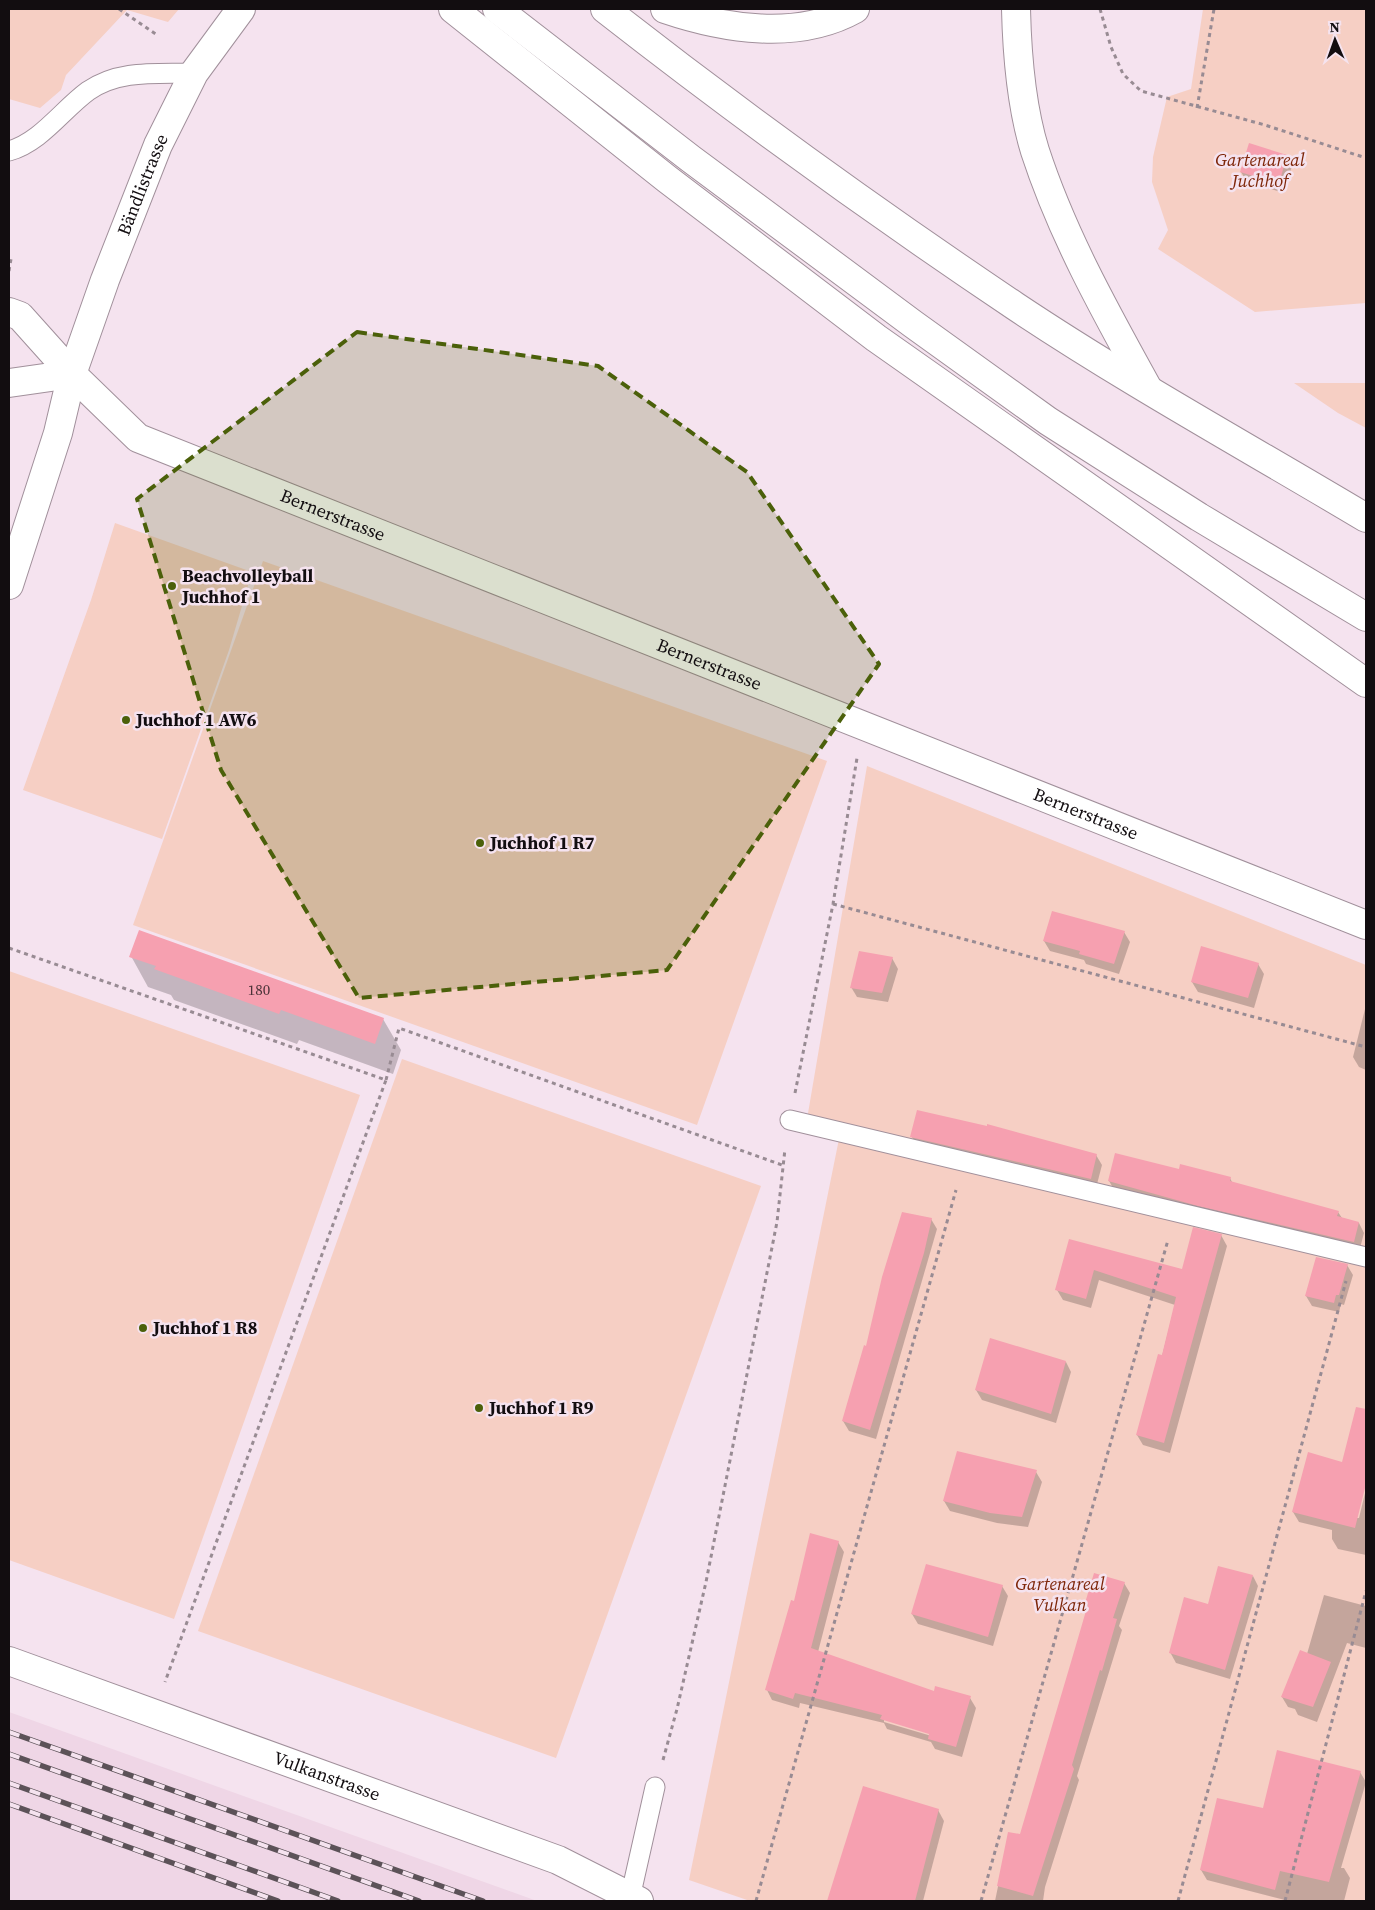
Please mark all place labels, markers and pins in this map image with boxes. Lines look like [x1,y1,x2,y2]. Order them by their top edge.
place label: Beachvolleyball Juchhof 1 [181,563,314,609]
marker: Beachvolleyball Juchhof 1 [166,580,178,592]
place label: Juchhof 1 AW6 [135,707,257,732]
marker: Juchhof 1 AW6 [120,714,132,726]
place label: Juchhof 1 R7 [489,830,595,855]
marker: Juchhof 1 R7 [474,837,486,849]
place label: Juchhof 1 R8 [152,1315,258,1340]
marker: Juchhof 1 R8 [137,1322,149,1334]
place label: Juchhof 1 R9 [488,1395,594,1420]
marker: Juchhof 1 R9 [473,1402,485,1414]

